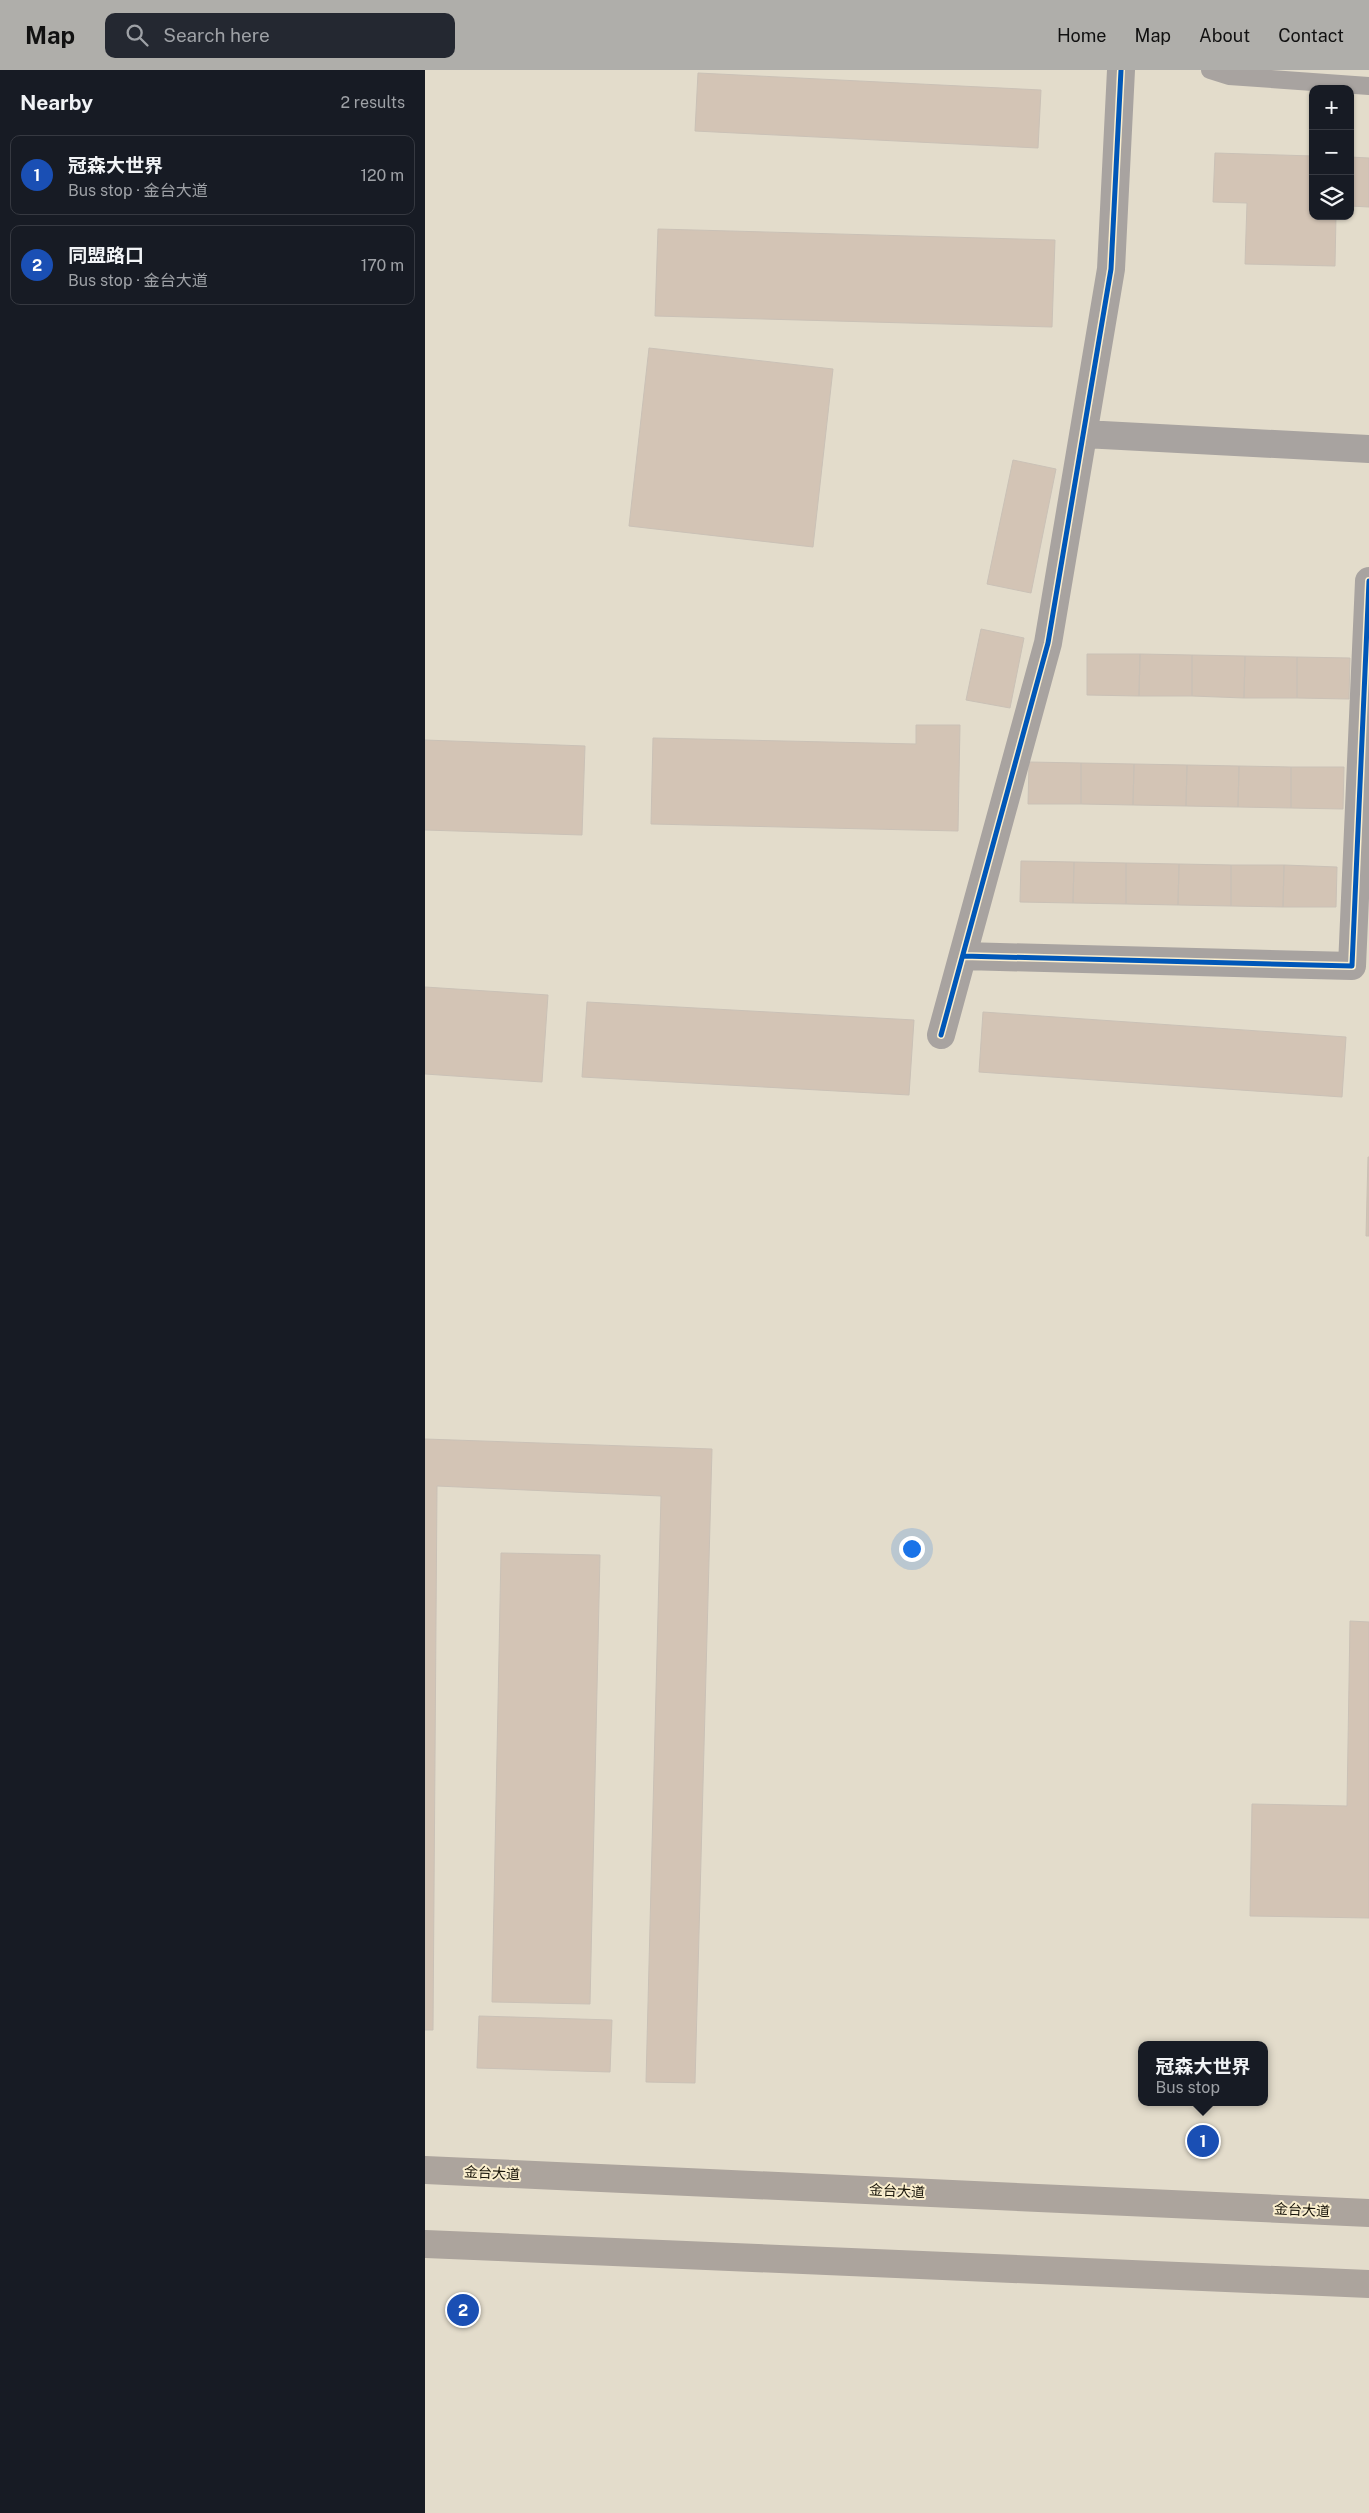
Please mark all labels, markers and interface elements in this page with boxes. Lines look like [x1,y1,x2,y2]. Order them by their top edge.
search box [105,13,455,58]
text: Map [25,21,75,49]
icon: search [123,21,151,49]
text: Search here [163,24,270,46]
text: Home [1057,25,1107,46]
text: Map [1135,25,1171,46]
text: About [1199,25,1250,46]
text: Contact [1278,25,1344,46]
map controls [1309,85,1354,220]
button: + [1309,85,1354,130]
text: Nearby [20,90,93,115]
text: 2 results [340,93,405,112]
button: − [1309,130,1354,175]
text: 冠森大世界 [68,154,163,176]
text: 1 [34,166,40,185]
text: 120 m [360,166,404,185]
button: layers [1309,175,1354,220]
text: Bus stop · 金台大道 [68,181,208,200]
text: 同盟路口 [68,244,144,266]
text: 2 [32,256,42,275]
text: 170 m [361,256,404,275]
text: Bus stop · 金台大道 [68,271,208,290]
your location [899,1536,925,1562]
popup [1138,2041,1268,2106]
text: 冠森大世界 [1155,2055,1251,2077]
text: Bus stop [1155,2078,1220,2097]
pin: 1 [1187,2122,1219,2160]
street label: 金台大道 [464,2164,520,2182]
street label: 金台大道 [869,2182,925,2200]
street label: 金台大道 [1274,2201,1330,2219]
pin: 2 [447,2291,479,2329]

